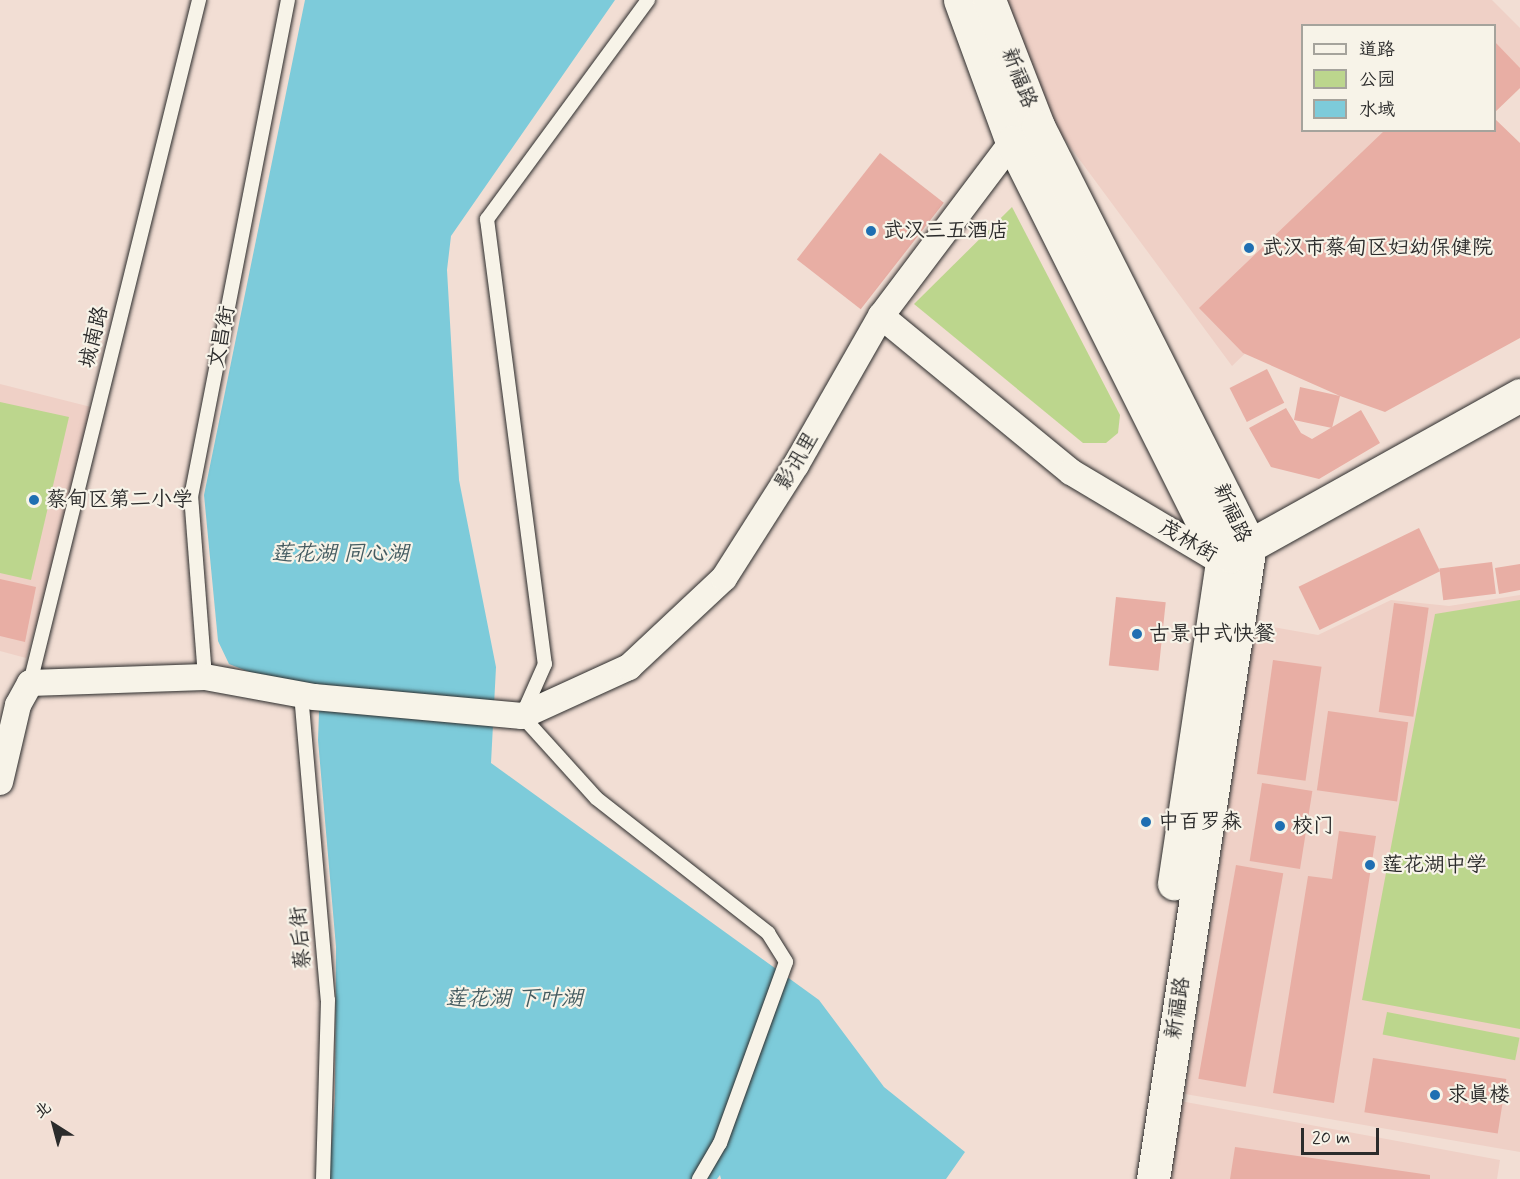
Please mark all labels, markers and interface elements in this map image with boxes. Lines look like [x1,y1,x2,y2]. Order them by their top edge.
legend [1301,24,1496,132]
text: 道路 [1359,38,1395,62]
street label: 新福路 [996,44,1042,112]
text: 公园 [1359,68,1395,92]
text: 水域 [1359,98,1395,122]
place label: 武汉三五酒店 [883,218,1009,244]
marker: 武汉三五酒店 [864,224,878,238]
place label: 武汉市蔡甸区妇幼保健院 [1262,235,1493,261]
marker: 武汉市蔡甸区妇幼保健院 [1240,239,1258,257]
street label: 城南路 [74,303,114,371]
street label: 文昌街 [204,304,240,370]
street label: 影讯里 [770,428,824,494]
street label: 新福路 [1208,479,1256,547]
place label: 蔡甸区第二小学 [46,487,193,513]
marker: 蔡甸区第二小学 [27,493,41,507]
street label: 茂林街 [1154,514,1222,568]
water label: 莲花湖 同心湖 [271,542,409,568]
place label: 古景中式快餐 [1149,621,1275,647]
marker: 古景中式快餐 [1130,627,1144,641]
place label: 中百罗森 [1158,809,1242,835]
place label: 校门 [1292,813,1334,839]
marker: 中百罗森 [1139,815,1153,829]
marker: 校门 [1273,819,1287,833]
place label: 莲花湖中学 [1382,852,1487,878]
marker: 莲花湖中学 [1363,858,1377,872]
street label: 蔡后街 [286,906,316,970]
street label: 新福路 [1161,975,1195,1041]
water label: 莲花湖 下叶湖 [445,987,583,1013]
place label: 求真楼 [1447,1082,1510,1108]
marker: 求真楼 [1428,1088,1442,1102]
north arrow [24,1095,84,1155]
text: 北 [30,1097,56,1123]
scale bar [1304,1116,1382,1154]
text: 20 m [1312,1126,1350,1150]

